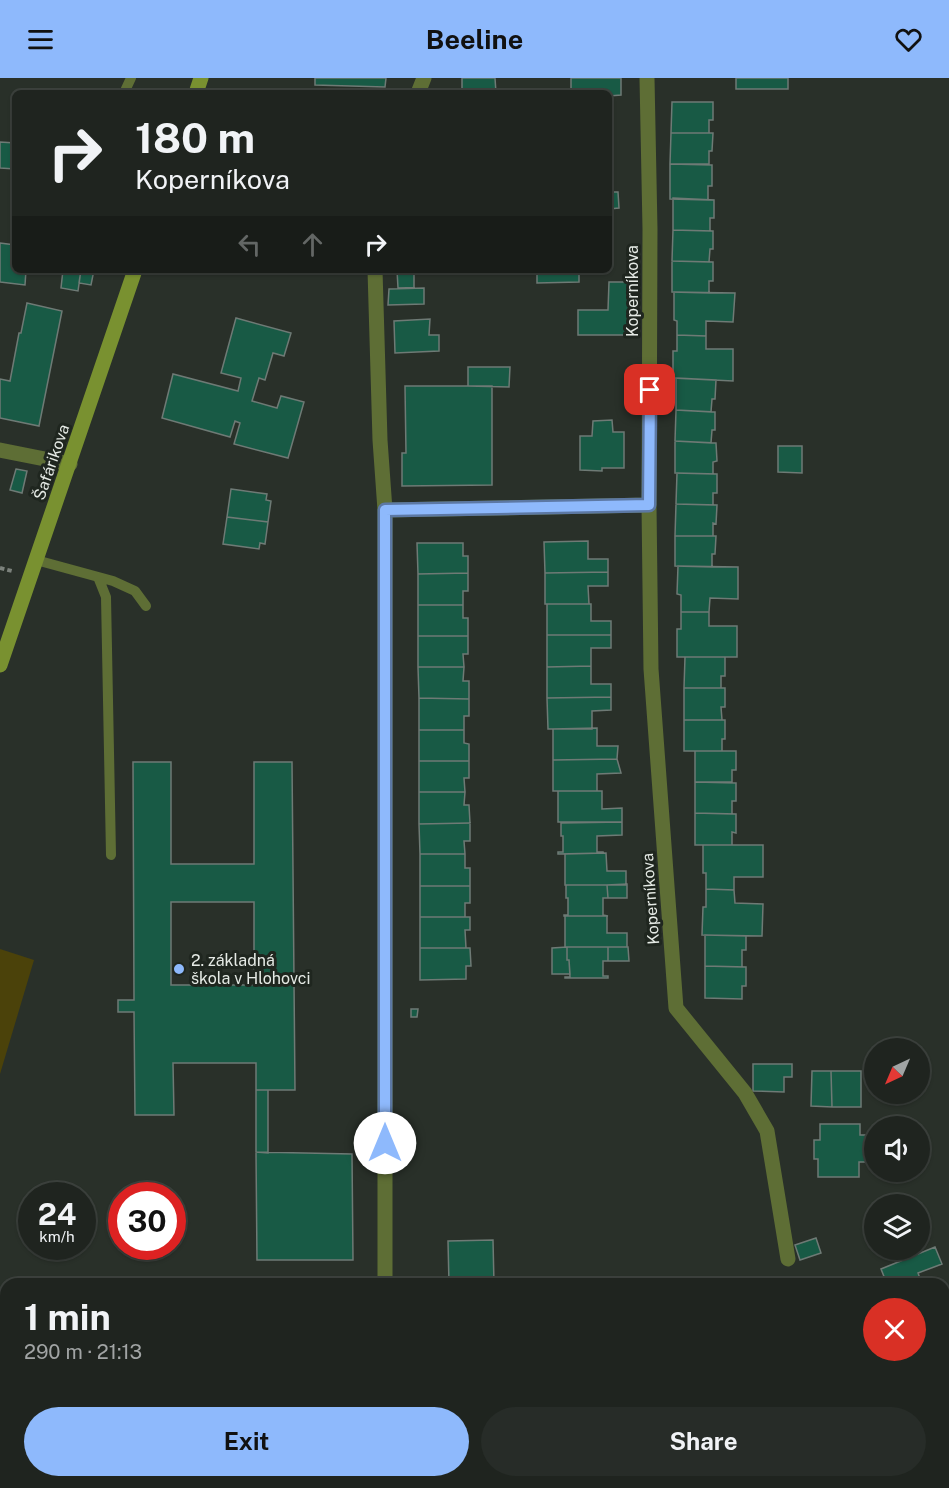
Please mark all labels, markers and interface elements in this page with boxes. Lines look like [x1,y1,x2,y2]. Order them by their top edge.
icon: menu [24,23,57,56]
text: Beeline [426,23,523,55]
icon: heart [892,23,925,56]
text: 180 m [135,113,255,162]
icon: right [36,114,114,192]
text: Koperníkova [135,163,290,195]
icon: left [233,228,266,261]
icon: ahead [296,228,329,261]
icon: right [359,228,392,261]
street label: Koperníkova [623,245,642,337]
pin [624,364,675,415]
icon: arrive [633,373,666,406]
street label: Šafárikova [29,421,73,503]
street label: Koperníkova [638,853,663,945]
place label: 2. základná škola v Hlohovci [191,951,310,988]
marker: 2. základná škola v Hlohovci [172,962,186,976]
north arrow [864,1038,930,1104]
map controls [864,1038,930,1260]
position arrow [353,1111,417,1175]
button: sound [864,1116,930,1182]
speed limit sign: 30 [108,1182,186,1260]
button: layers [864,1194,930,1260]
text: 24 [38,1196,76,1232]
text: km/h [39,1228,75,1245]
text: 1 min [24,1296,111,1338]
button: close [863,1298,926,1361]
text: 290 m · 21:13 [24,1340,142,1364]
button: Exit [24,1407,469,1476]
button: Share [481,1407,926,1476]

